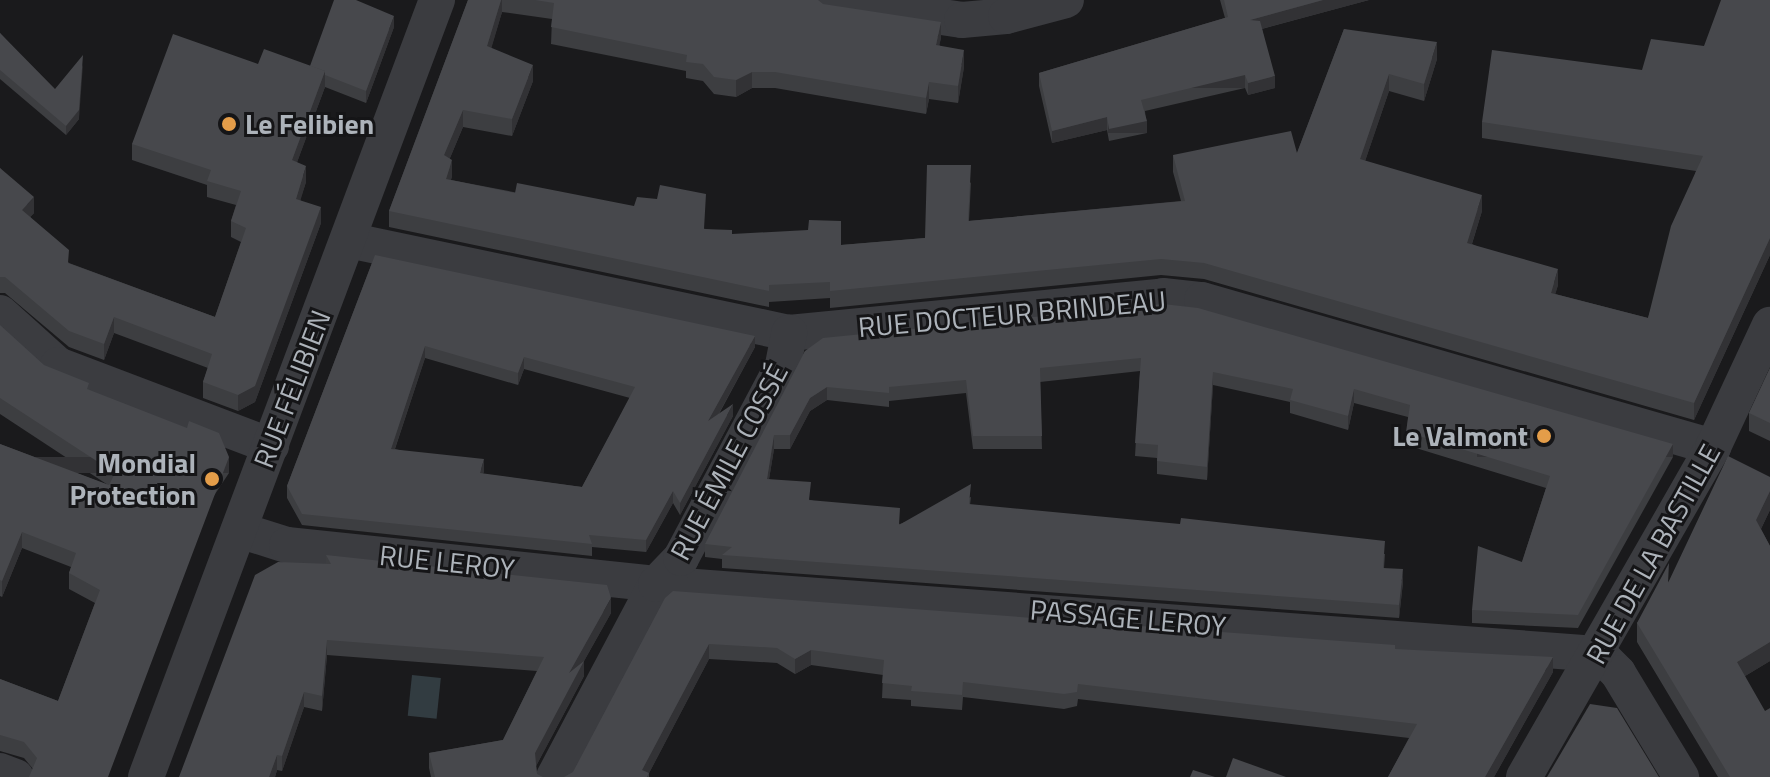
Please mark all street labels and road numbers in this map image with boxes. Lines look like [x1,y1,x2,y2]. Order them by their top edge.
street label: RUE DOCTEUR BRINDEAU [857,284,1167,344]
street label: RUE FÉLIBIEN [247,305,337,473]
street label: RUE ÉMILE COSSÉ [663,358,795,566]
street label: RUE DE LA BASTILLE [1579,439,1727,669]
street label: RUE LEROY [378,538,516,586]
street label: PASSAGE LEROY [1029,593,1227,643]

